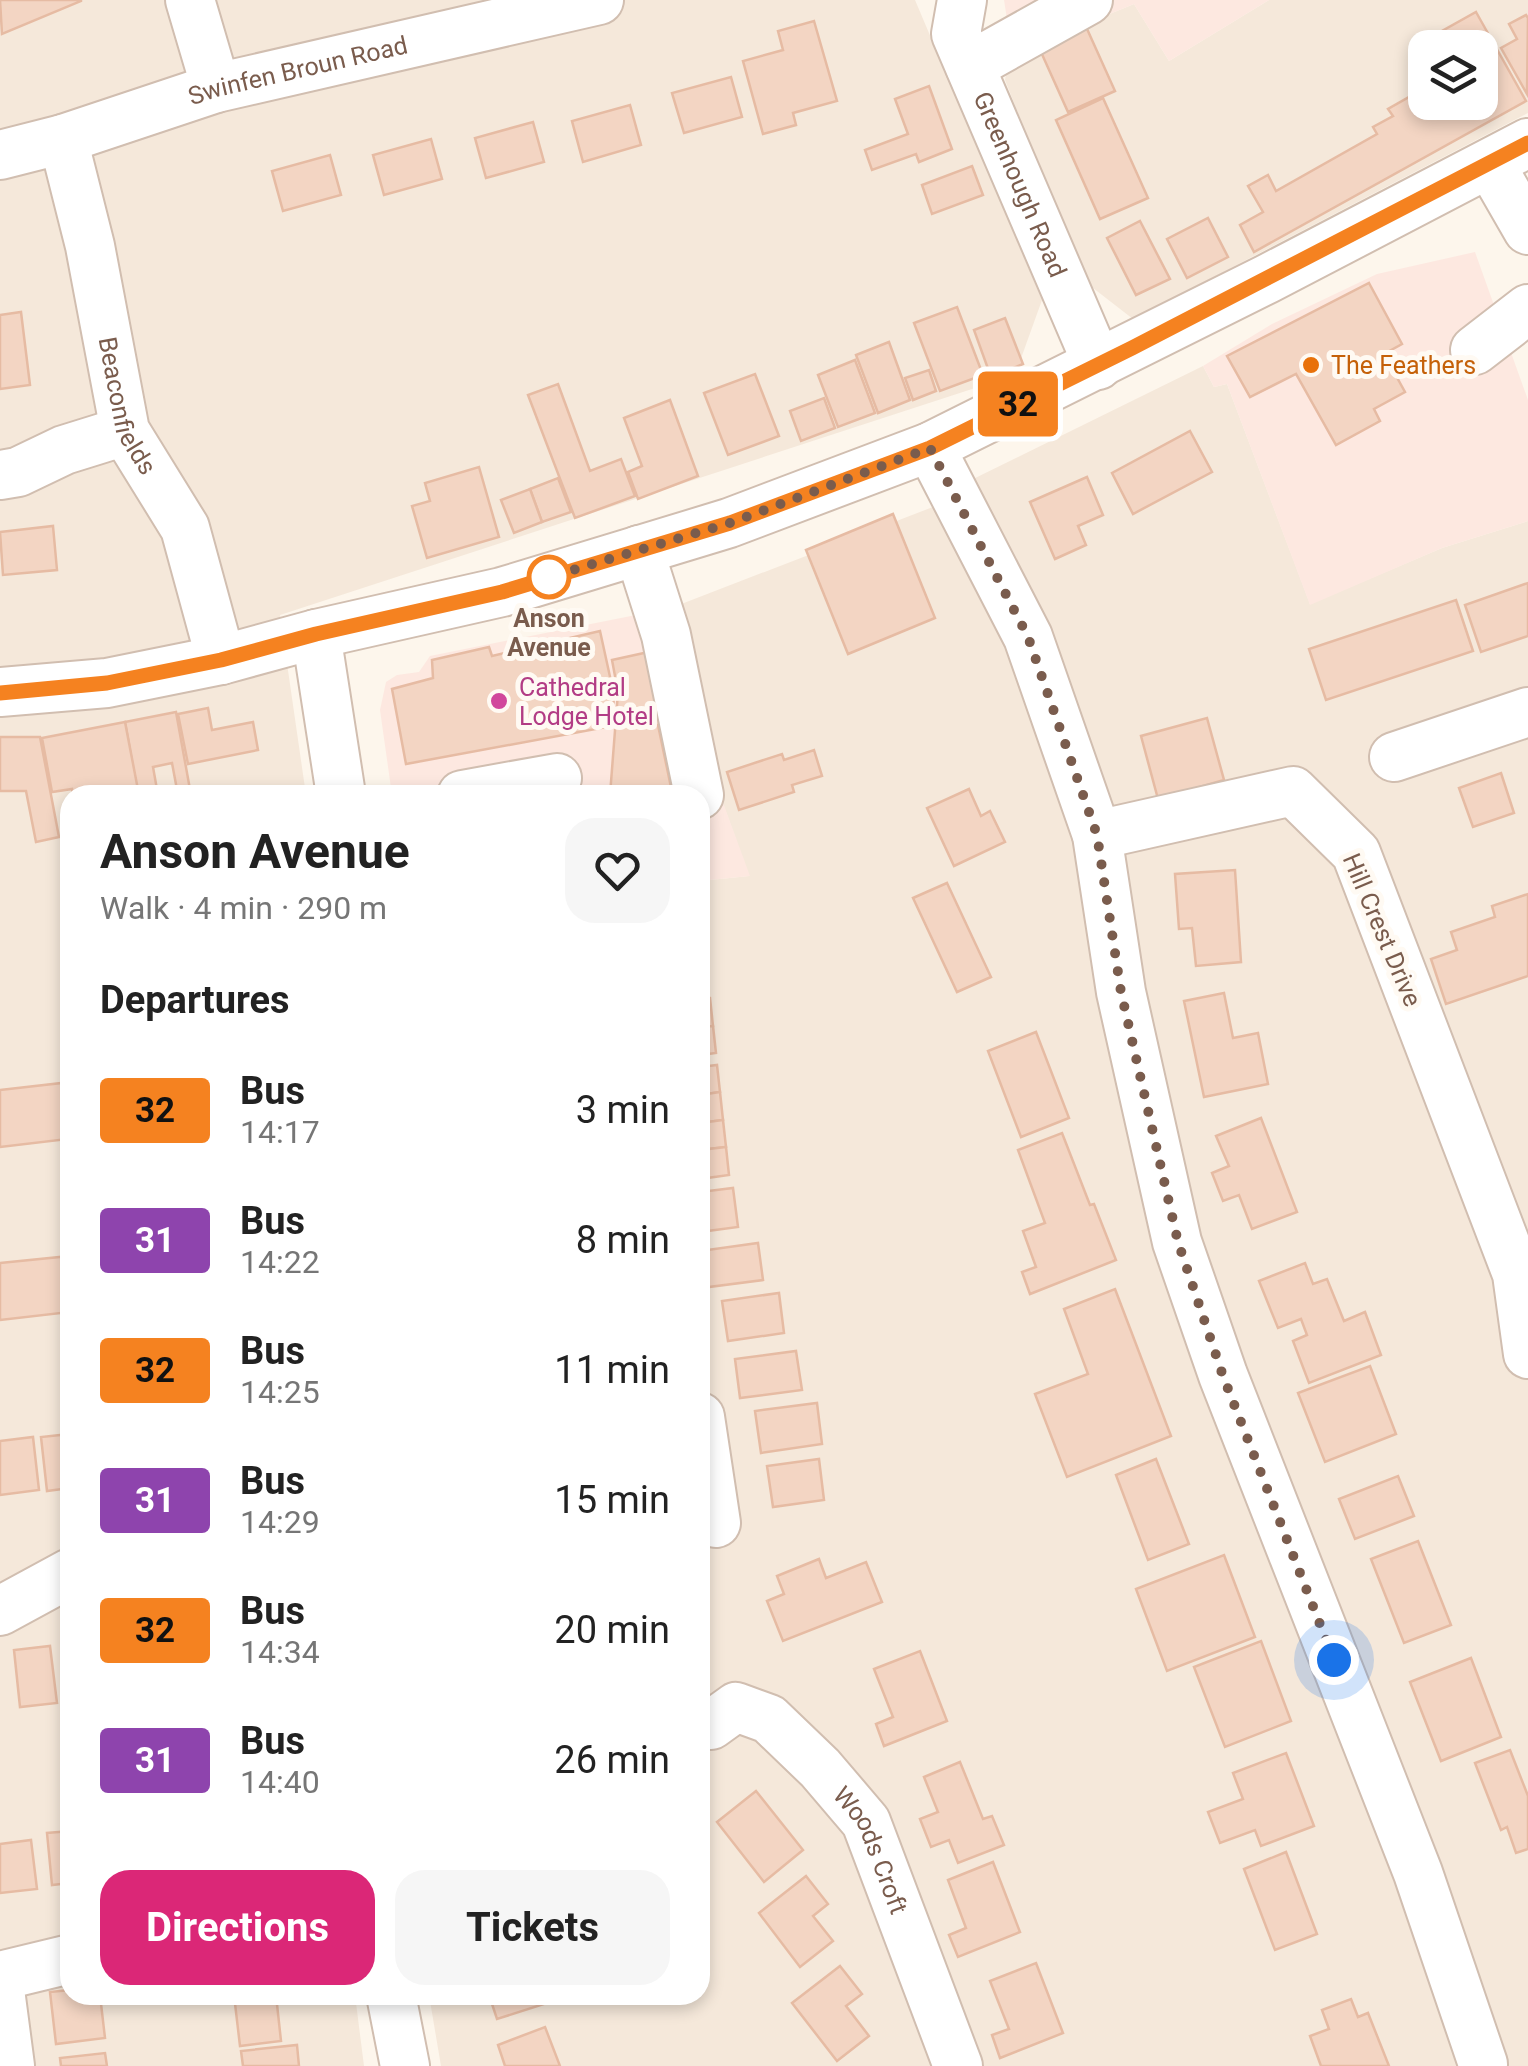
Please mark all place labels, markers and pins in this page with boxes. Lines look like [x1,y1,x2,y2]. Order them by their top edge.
place label: The Feathers [1331,351,1476,380]
marker: The Feathers [1300,354,1322,376]
marker: Anson Avenue [528,556,570,598]
place label: Anson Avenue [507,604,591,662]
place label: Cathedral Lodge Hotel [519,673,654,731]
marker: Cathedral Lodge Hotel [488,690,510,712]

